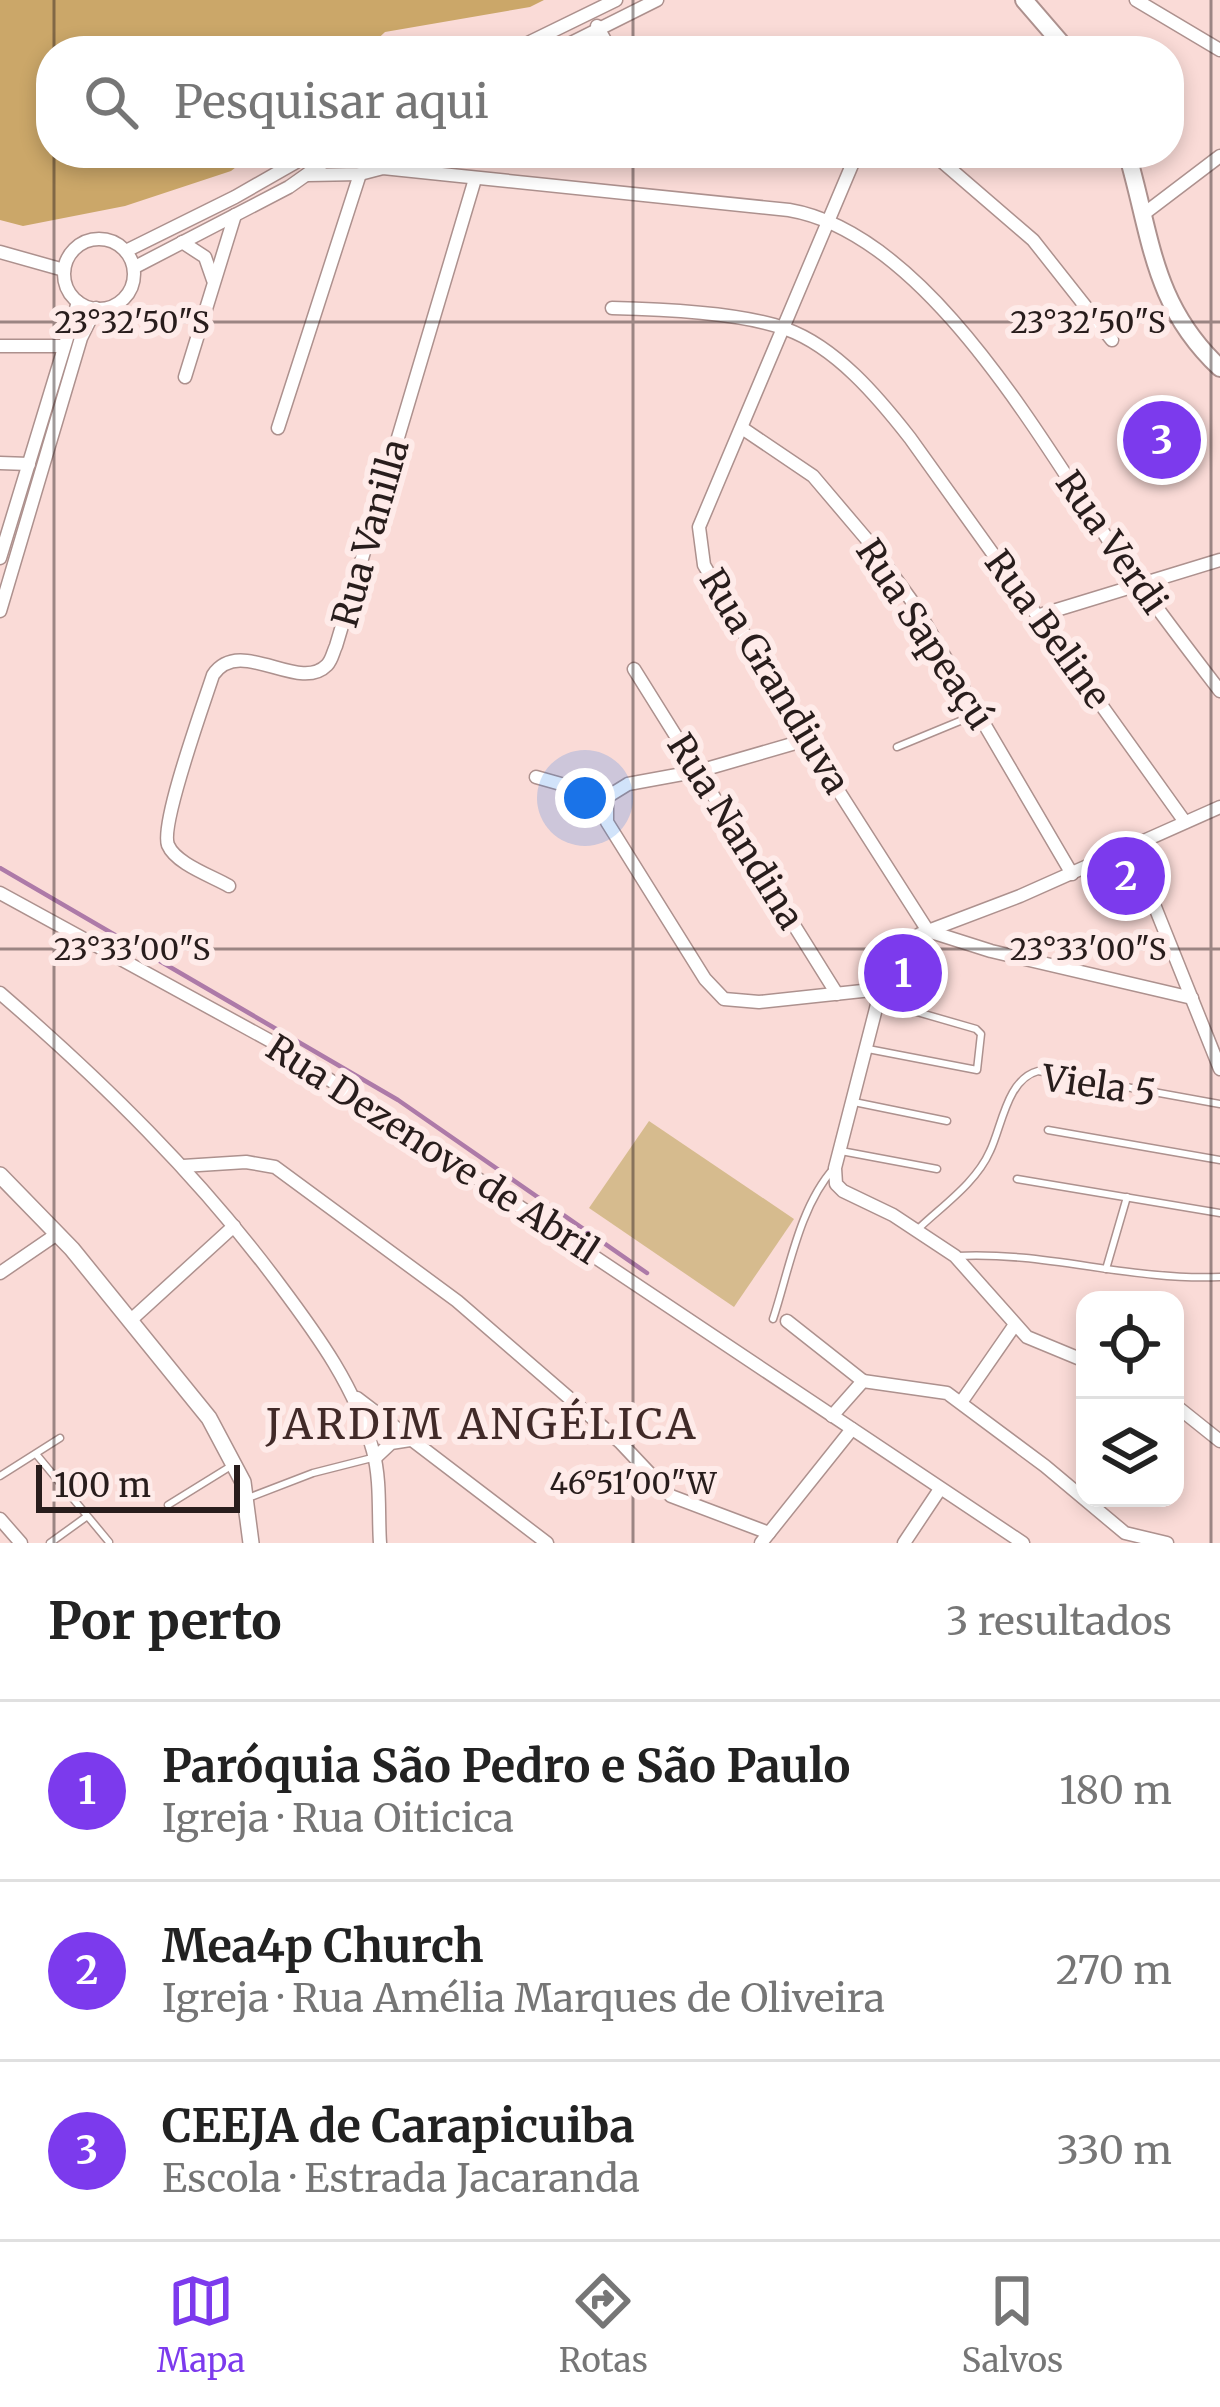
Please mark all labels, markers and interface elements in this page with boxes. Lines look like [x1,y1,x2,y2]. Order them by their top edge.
search box [36,36,1184,168]
icon: search [78,69,144,135]
text: Pesquisar aqui [174,74,489,130]
text: 23°32'50"S [54,303,210,341]
text: 23°32'50"S [1010,303,1166,341]
pin: 3 [1123,395,1201,485]
street label: Rua Vanilla [322,434,419,632]
street label: Rua Verdi [1046,462,1177,622]
street label: Rua Sapeaçú [846,531,1003,738]
street label: Rua Beline [975,542,1120,717]
street label: Rua Grandiuva [690,561,859,802]
street label: Rua Nandina [658,725,814,937]
your location [555,768,615,828]
pin: 2 [1087,831,1165,921]
pin: 1 [864,928,942,1018]
text: 23°33'00"S [54,930,210,968]
text: 23°33'00"S [1010,930,1166,968]
street label: Rua Dezenove de Abril [258,1025,607,1274]
street label: Viela 5 [1038,1055,1159,1116]
map controls [1076,1291,1184,1507]
button: locate [1076,1291,1184,1399]
district label: JARDIM ANGÉLICA [265,1397,698,1450]
button: layers [1076,1399,1184,1507]
scale bar [36,1459,240,1512]
text: 46°51'00"W [549,1464,718,1502]
text: 100 m [54,1465,151,1506]
text: Por perto [48,1589,282,1653]
text: 3 resultados [946,1597,1172,1646]
text: Paróquia São Pedro e São Paulo [162,1738,850,1794]
text: 1 [78,1766,96,1815]
text: 180 m [1059,1766,1172,1815]
text: Igreja · Rua Oiticica [162,1794,514,1843]
text: Mea4p Church [162,1918,484,1974]
text: 2 [76,1946,98,1995]
text: 270 m [1056,1946,1172,1995]
text: Igreja · Rua Amélia Marques de Oliveira [162,1974,885,2023]
text: CEEJA de Carapicuiba [162,2098,635,2154]
text: 3 [76,2126,98,2175]
text: 330 m [1056,2126,1172,2175]
text: Escola · Estrada Jacaranda [162,2154,640,2203]
tab: Mapa [157,2268,245,2381]
tab: Rotas [559,2268,648,2381]
tab: Salvos [961,2268,1063,2381]

